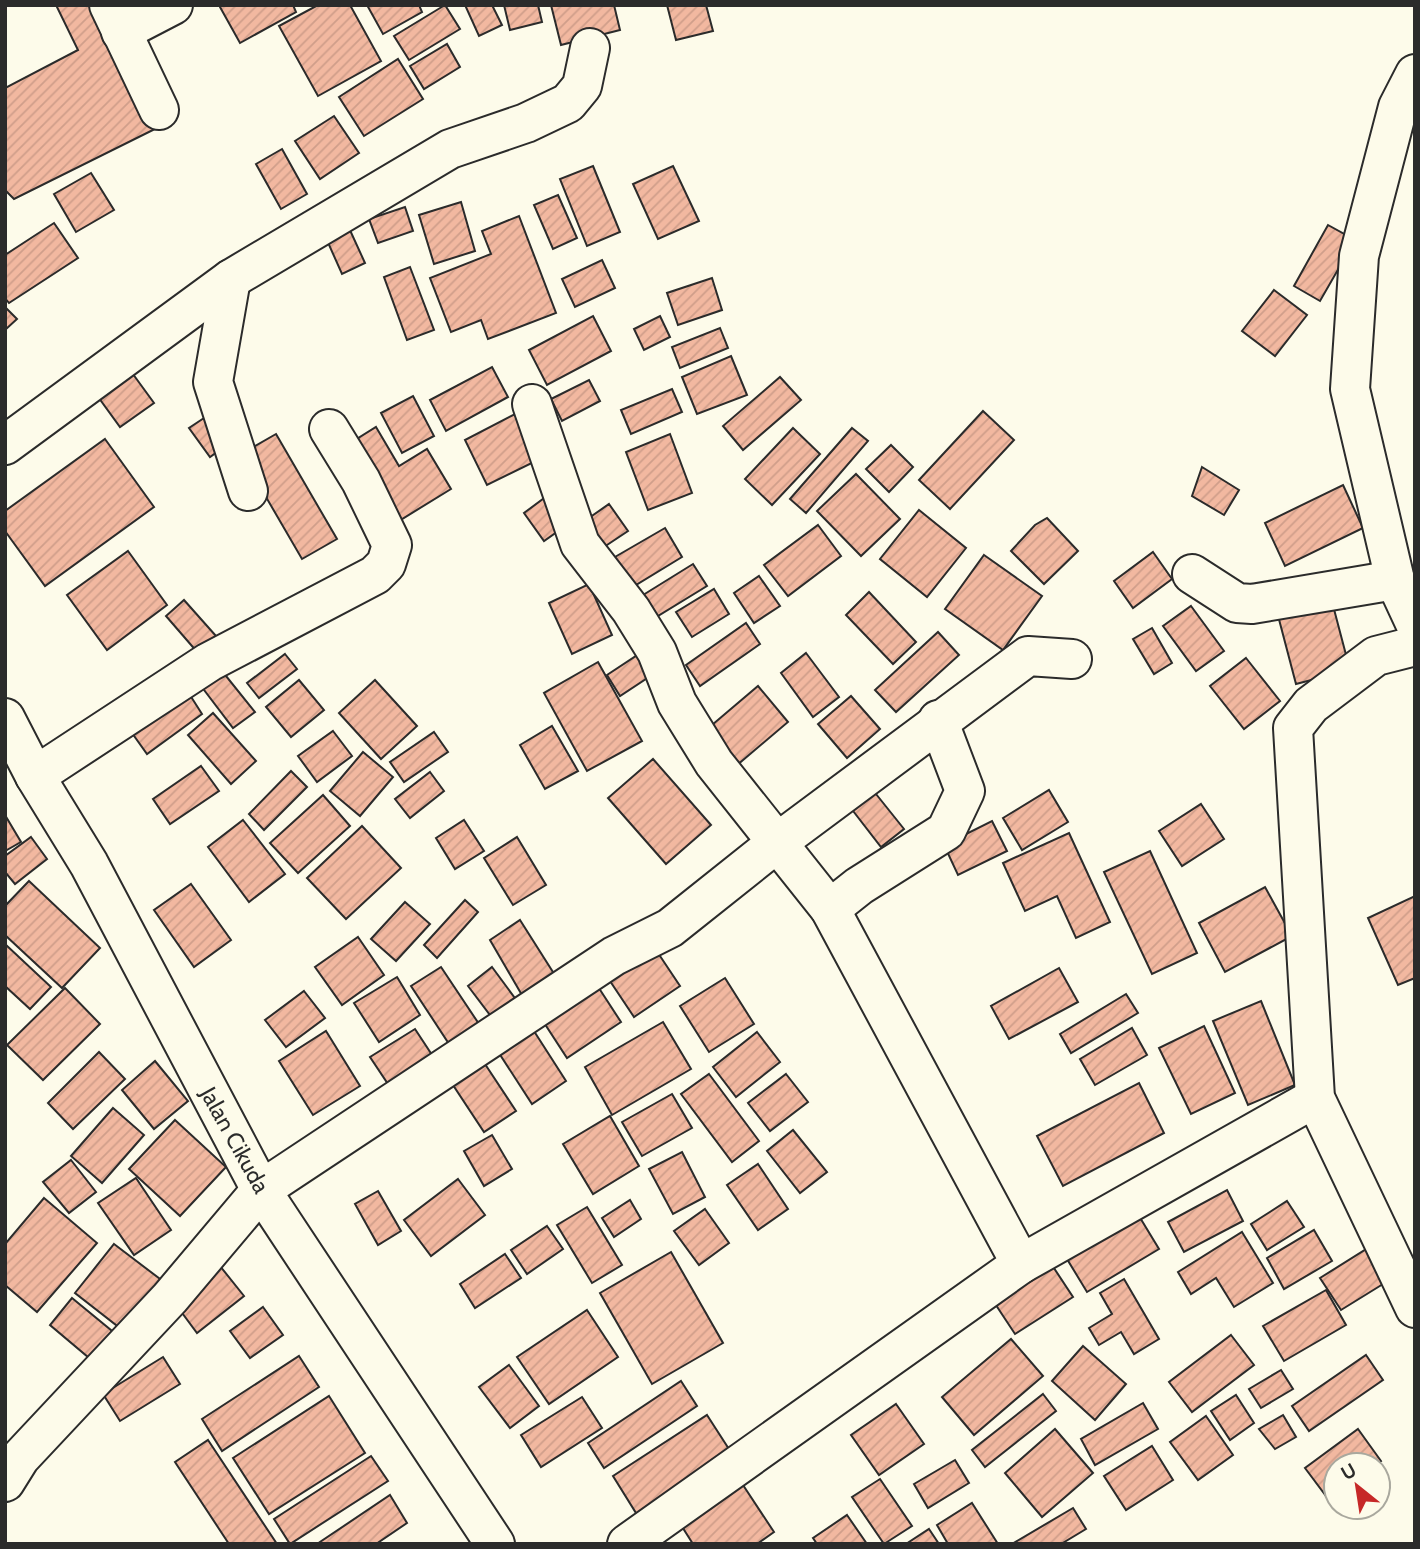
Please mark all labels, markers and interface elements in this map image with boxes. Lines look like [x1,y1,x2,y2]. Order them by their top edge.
street label: Jalan Cikuda [194,1081,276,1198]
north arrow [1322,1451,1392,1521]
text: U [1337,1458,1360,1485]

